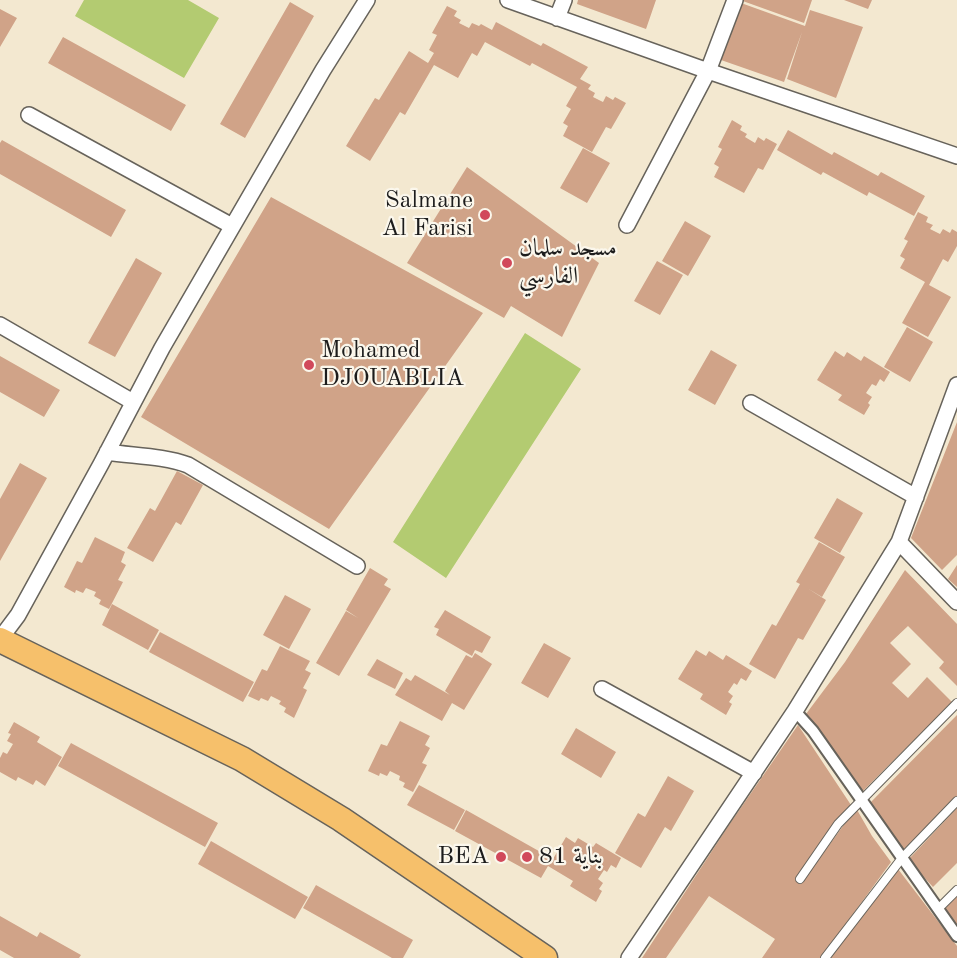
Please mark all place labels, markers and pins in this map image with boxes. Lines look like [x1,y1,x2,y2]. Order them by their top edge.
place label: Salmane Al Farisi [382,187,473,243]
marker: Salmane Al Farisi [478,208,492,222]
place label: مسجد سلمان الفارسي [519,235,617,291]
marker: مسجد سلمان الفارسي [500,256,514,270]
place label: Mohamed DJOUABLIA [321,337,464,393]
marker: Mohamed DJOUABLIA [302,358,316,372]
place label: BEA [438,843,489,871]
place label: بناية 81 [539,843,603,871]
marker: BEA [494,850,508,864]
marker: بناية 81 [520,850,534,864]

